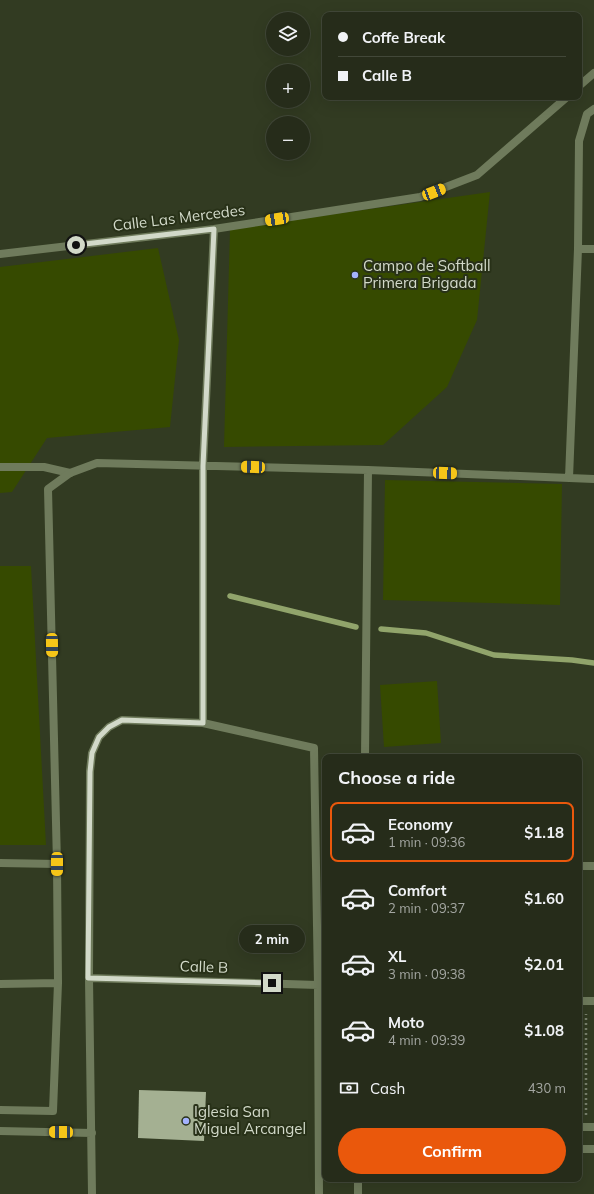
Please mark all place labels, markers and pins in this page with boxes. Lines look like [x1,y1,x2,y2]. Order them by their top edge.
place label: Campo de Softball Primera Brigada [363,256,491,292]
marker: Campo de Softball Primera Brigada [350,270,360,280]
place label: Iglesia San Miguel Arcangel [194,1102,306,1138]
marker: Iglesia San Miguel Arcangel [181,1116,191,1126]

